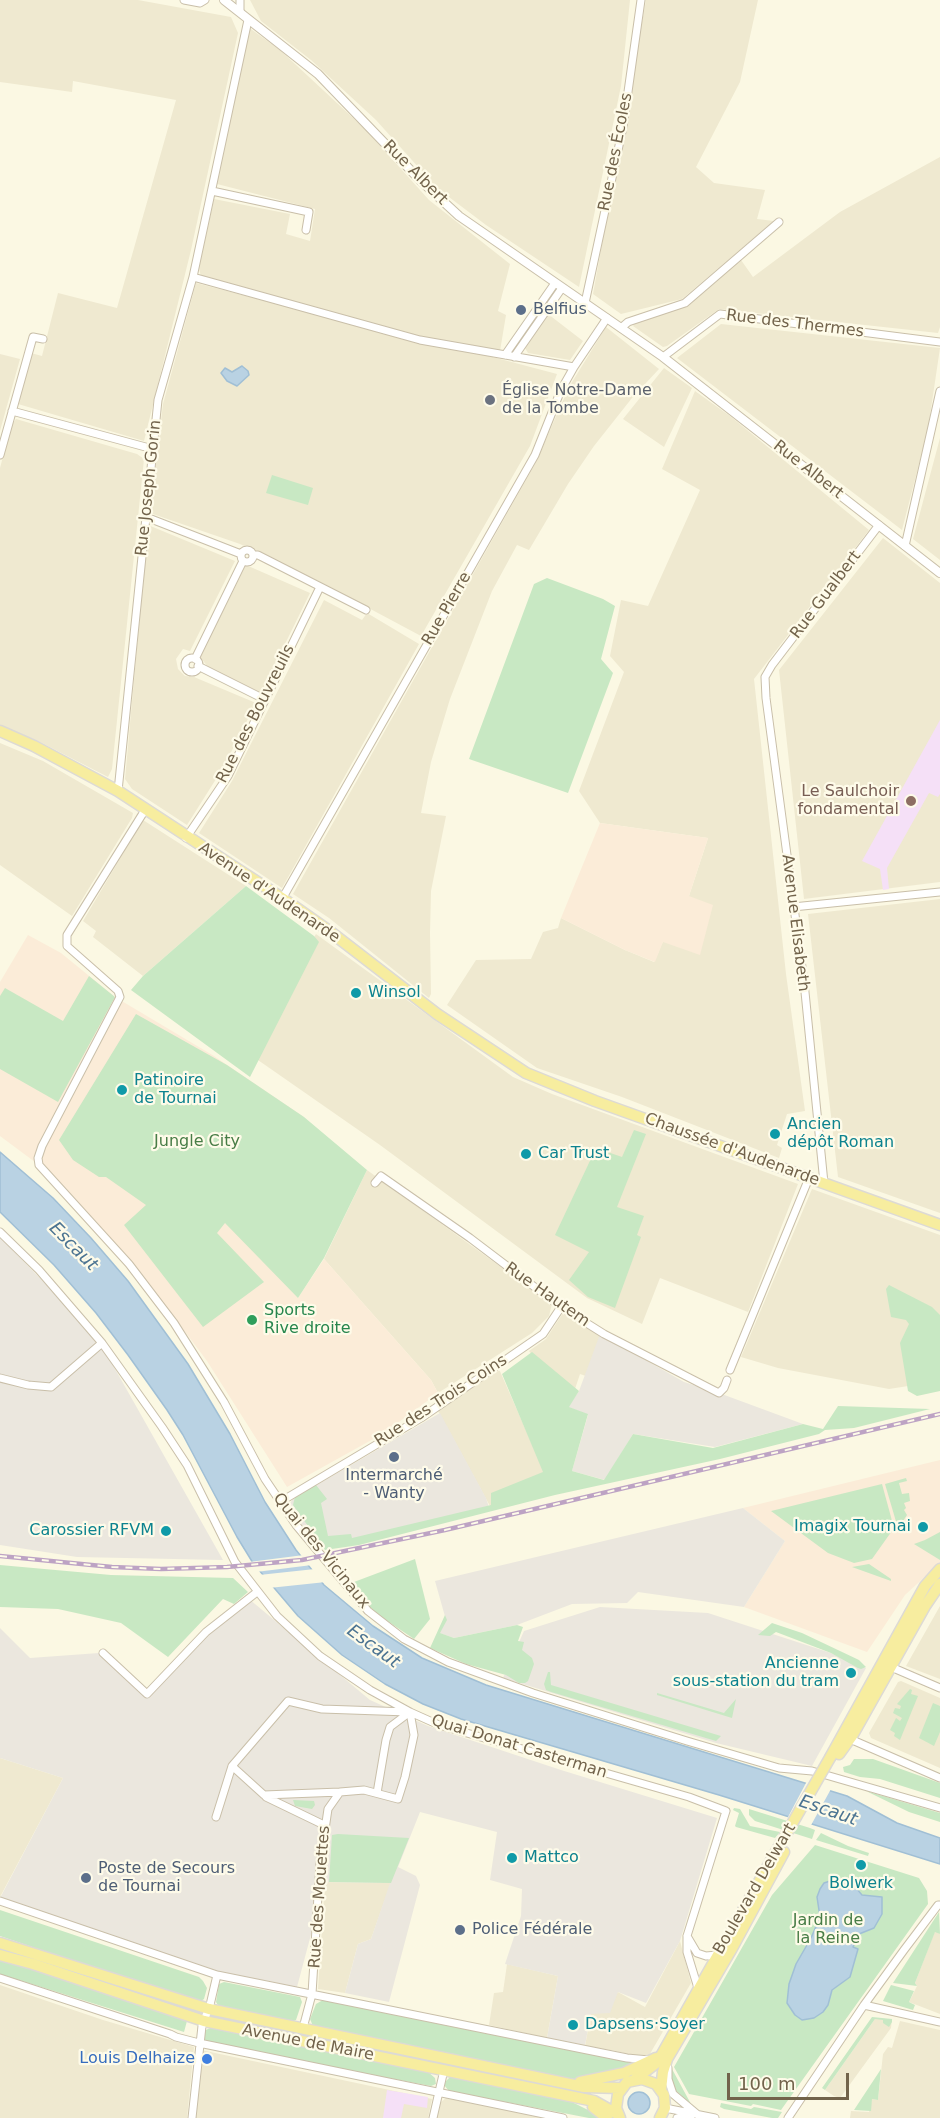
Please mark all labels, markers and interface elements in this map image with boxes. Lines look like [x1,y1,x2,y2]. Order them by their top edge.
street label: Rue des Écoles [595,91,637,213]
street label: Rue Albert [379,137,451,209]
place label: Belfius [533,300,587,320]
marker: Belfius [514,303,528,317]
street label: Rue des Thermes [725,306,865,342]
place label: Église Notre-Dame de la Tombe [502,381,652,419]
marker: Église Notre-Dame de la Tombe [483,393,497,407]
street label: Rue Joseph Gorin [132,419,166,557]
street label: Rue Albert [769,437,847,503]
street label: Rue Gualbert [787,547,865,643]
street label: Rue Pierre [418,569,476,649]
street label: Rue des Bouvreuils [213,642,299,786]
place label: Le Saulchoir fondamental [797,782,899,820]
marker: Le Saulchoir fondamental [904,794,918,808]
street label: Avenue d'Audenarde [195,839,343,947]
street label: Avenue Elisabeth [777,853,813,993]
place label: Winsol [368,983,421,1003]
marker: Winsol [349,986,363,1000]
place label: Patinoire de Tournai [134,1071,217,1109]
marker: Patinoire de Tournai [115,1083,129,1097]
street label: Chaussée d'Audenarde [642,1109,822,1191]
place label: Ancien dépôt Roman [787,1115,894,1153]
marker: Ancien dépôt Roman [768,1127,782,1141]
park label: Jungle City [154,1132,240,1152]
place label: Car Trust [538,1144,609,1164]
marker: Car Trust [519,1147,533,1161]
water label: Escaut [44,1218,102,1276]
street label: Rue Hautem [501,1259,593,1331]
place label: Sports Rive droite [264,1301,351,1339]
marker: Sports Rive droite [245,1313,259,1327]
street label: Rue des Trois Coins [371,1351,511,1451]
marker: Intermarché - Wanty [387,1450,401,1464]
place label: Intermarché - Wanty [345,1466,443,1504]
street label: Quai des Vicinaux [268,1489,374,1613]
place label: Imagix Tournai [794,1517,911,1537]
marker: Imagix Tournai [916,1520,930,1534]
place label: Carossier RFVM [29,1521,154,1541]
marker: Carossier RFVM [159,1524,173,1538]
water label: Escaut [342,1621,404,1673]
place label: Ancienne sous-station du tram [673,1654,839,1692]
marker: Ancienne sous-station du tram [844,1666,858,1680]
street label: Quai Donat Casterman [429,1711,609,1783]
water label: Escaut [796,1791,860,1831]
street label: Boulevard Delwart [710,1820,800,1958]
street label: Rue des Mouettes [305,1825,335,1969]
place label: Mattco [524,1848,579,1868]
marker: Mattco [505,1851,519,1865]
marker: Bolwerk [854,1858,868,1872]
place label: Poste de Secours de Tournai [98,1859,235,1897]
marker: Poste de Secours de Tournai [79,1871,93,1885]
place label: Bolwerk [829,1874,893,1894]
park label: Jardin de la Reine [793,1911,863,1949]
place label: Police Fédérale [472,1920,592,1940]
marker: Police Fédérale [453,1923,467,1937]
place label: Dapsens·Soyer [585,2015,705,2035]
marker: Dapsens·Soyer [566,2018,580,2032]
street label: Avenue de Maire [241,2021,375,2065]
place label: Louis Delhaize [79,2049,195,2069]
marker: Louis Delhaize [200,2052,214,2066]
scale bar [730,2061,852,2099]
text: 100 m [738,2073,796,2094]

